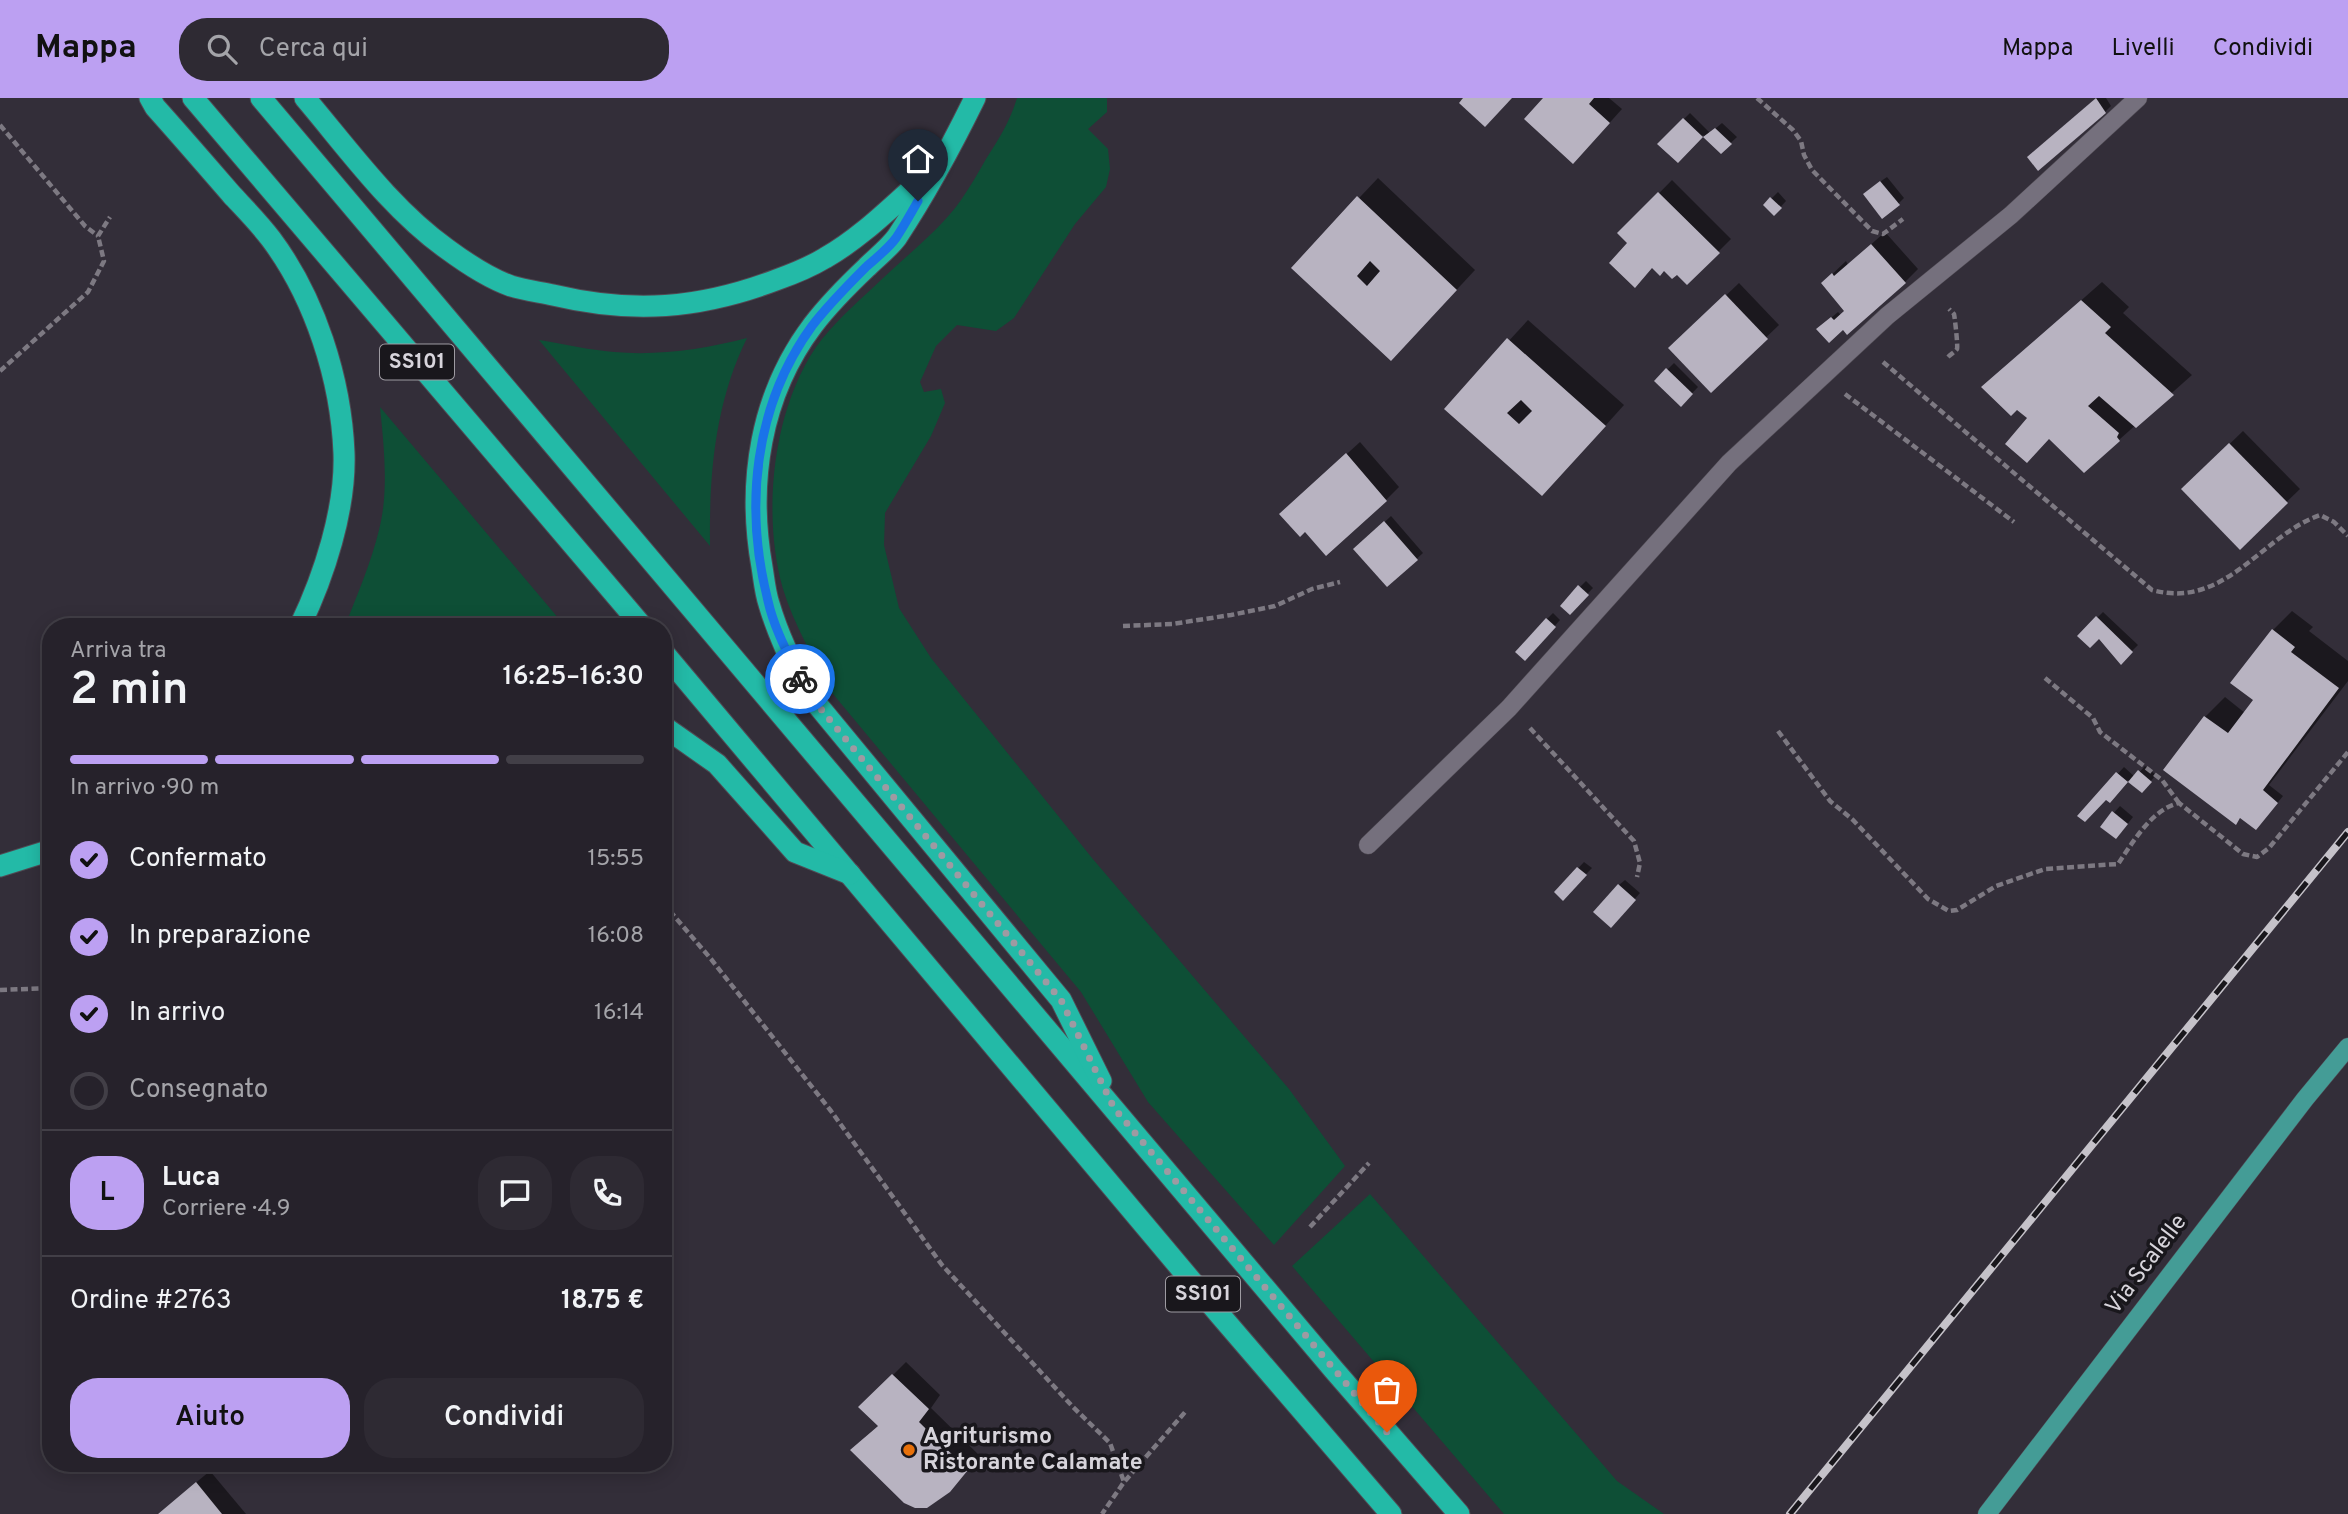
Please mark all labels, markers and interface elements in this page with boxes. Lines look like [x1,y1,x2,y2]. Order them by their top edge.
search box [179,18,669,81]
text: Mappa [35,28,137,70]
icon: search [203,30,241,68]
text: Cerca qui [259,33,368,66]
text: Mappa [2002,34,2073,64]
text: Livelli [2111,34,2175,64]
text: Condividi [2213,34,2313,64]
pin [888,129,948,201]
icon: home [899,140,937,178]
road number: SS101 [380,344,454,380]
text: Arriva tra [70,637,166,666]
courier [765,644,835,714]
icon: bike [781,660,819,698]
text: 16:25–16:30 [503,661,644,694]
text: 2 min [70,662,189,721]
text: In arrivo · 90 m [70,774,219,803]
icon: check [70,841,108,879]
text: Confermato [129,843,267,876]
text: 15:55 [587,845,644,874]
icon: check [70,918,108,956]
text: In preparazione [129,920,311,953]
text: 16:08 [588,922,644,951]
icon: check [70,995,108,1033]
text: In arrivo [129,997,225,1030]
text: 16:14 [594,999,644,1028]
text: Consegnato [129,1074,268,1107]
button: chat [478,1156,552,1230]
button: phone [570,1156,644,1230]
text: Luca [162,1162,220,1195]
text: L [100,1177,114,1210]
text: Corriere · 4.9 [162,1195,291,1224]
street label: Via Scalelle [2100,1209,2194,1321]
road number: SS101 [1166,1276,1240,1312]
text: Ordine #2763 [70,1285,232,1318]
text: 18.75 € [561,1285,644,1318]
pin [1357,1360,1417,1432]
icon: bag [1368,1371,1406,1409]
button: Aiuto [70,1378,350,1458]
button: Condividi [364,1378,644,1458]
place label: Agriturismo Ristorante Calamate [923,1423,1143,1478]
marker: Agriturismo Ristorante Calamate [901,1442,917,1458]

